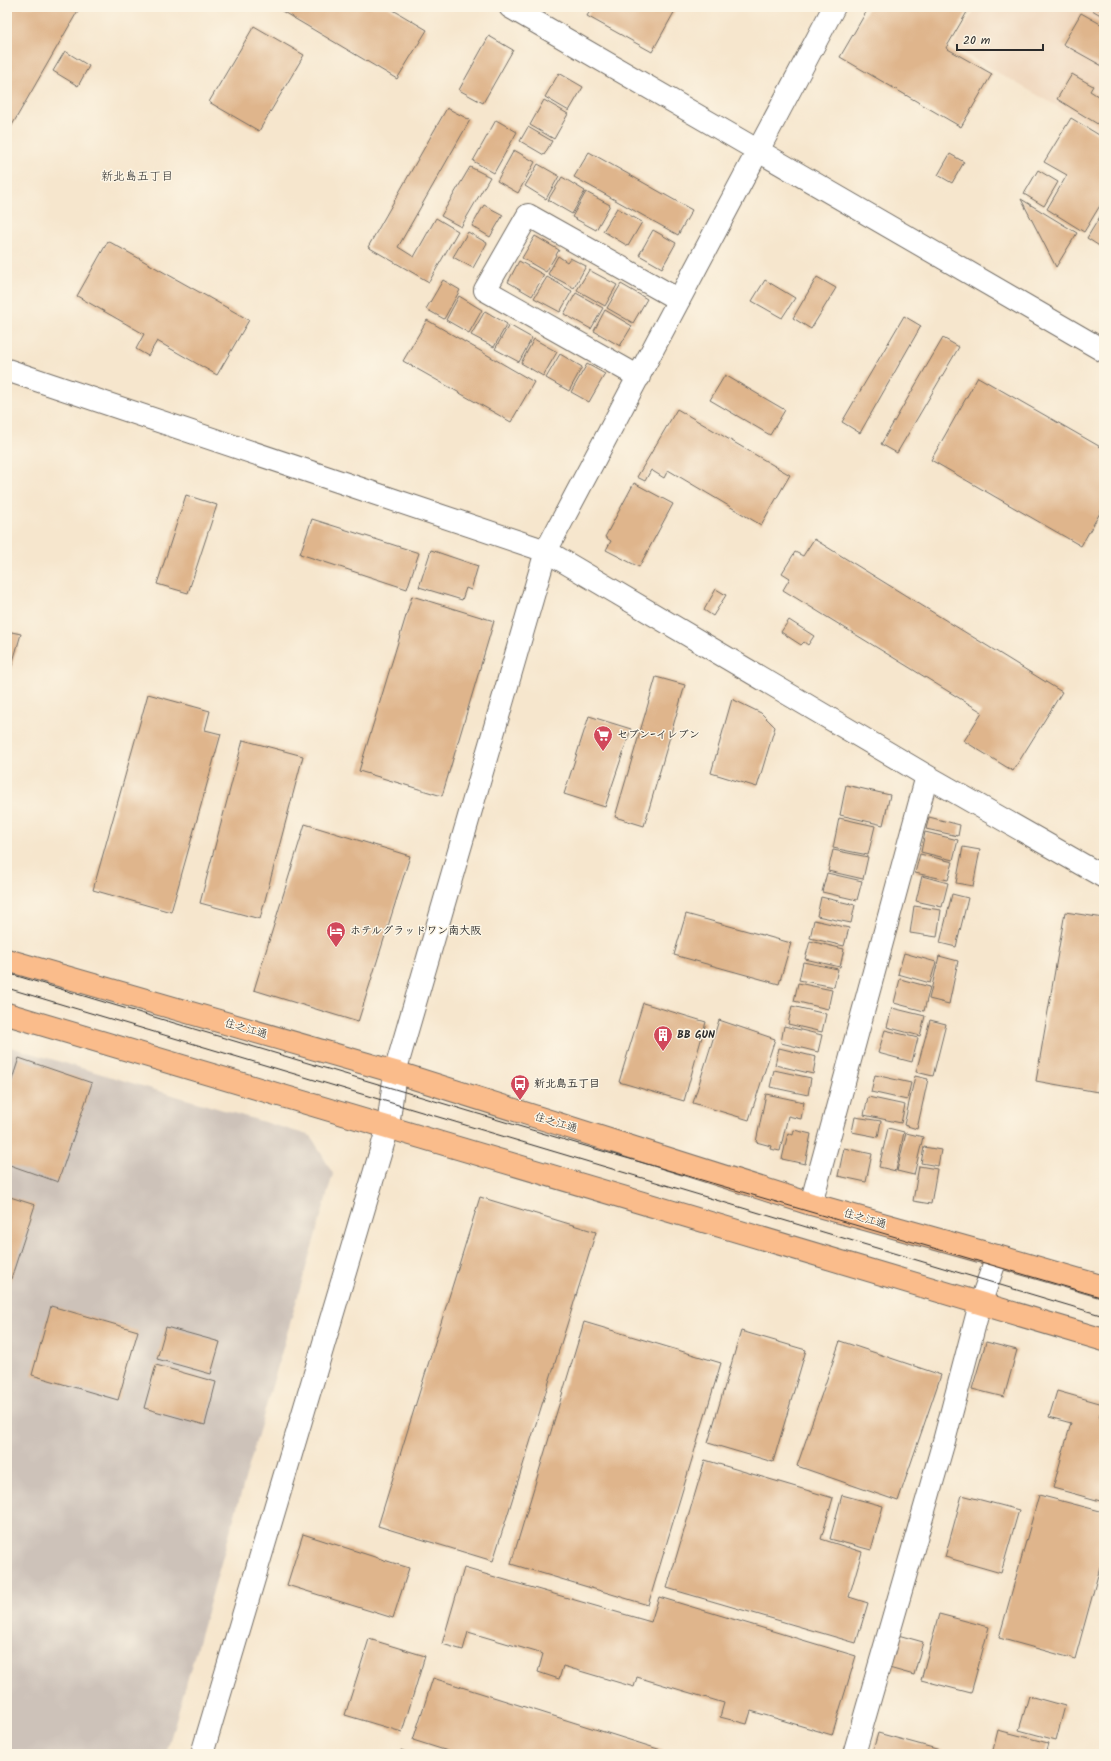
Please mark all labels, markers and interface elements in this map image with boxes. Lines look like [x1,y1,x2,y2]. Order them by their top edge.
scale bar [957,26,1043,52]
text: 20 m [963,31,991,50]
district label: 新北島五丁目 [101,167,173,186]
supermarket icon: セブン-イレブン [592,724,614,752]
place label: セブン-イレブン [617,726,700,744]
hotel icon: ホテルグラッドワン南大阪 [325,920,347,948]
place label: ホテルグラッドワン南大阪 [350,922,481,940]
street label: 住之江通 [222,1014,270,1044]
building icon: BB GUN [652,1024,674,1052]
place label: BB GUN [677,1026,715,1044]
bus stop icon: 新北島五丁目 [509,1073,531,1101]
place label: 新北島五丁目 [534,1075,600,1093]
street label: 住之江通 [532,1108,580,1138]
street label: 住之江通 [841,1204,889,1234]

